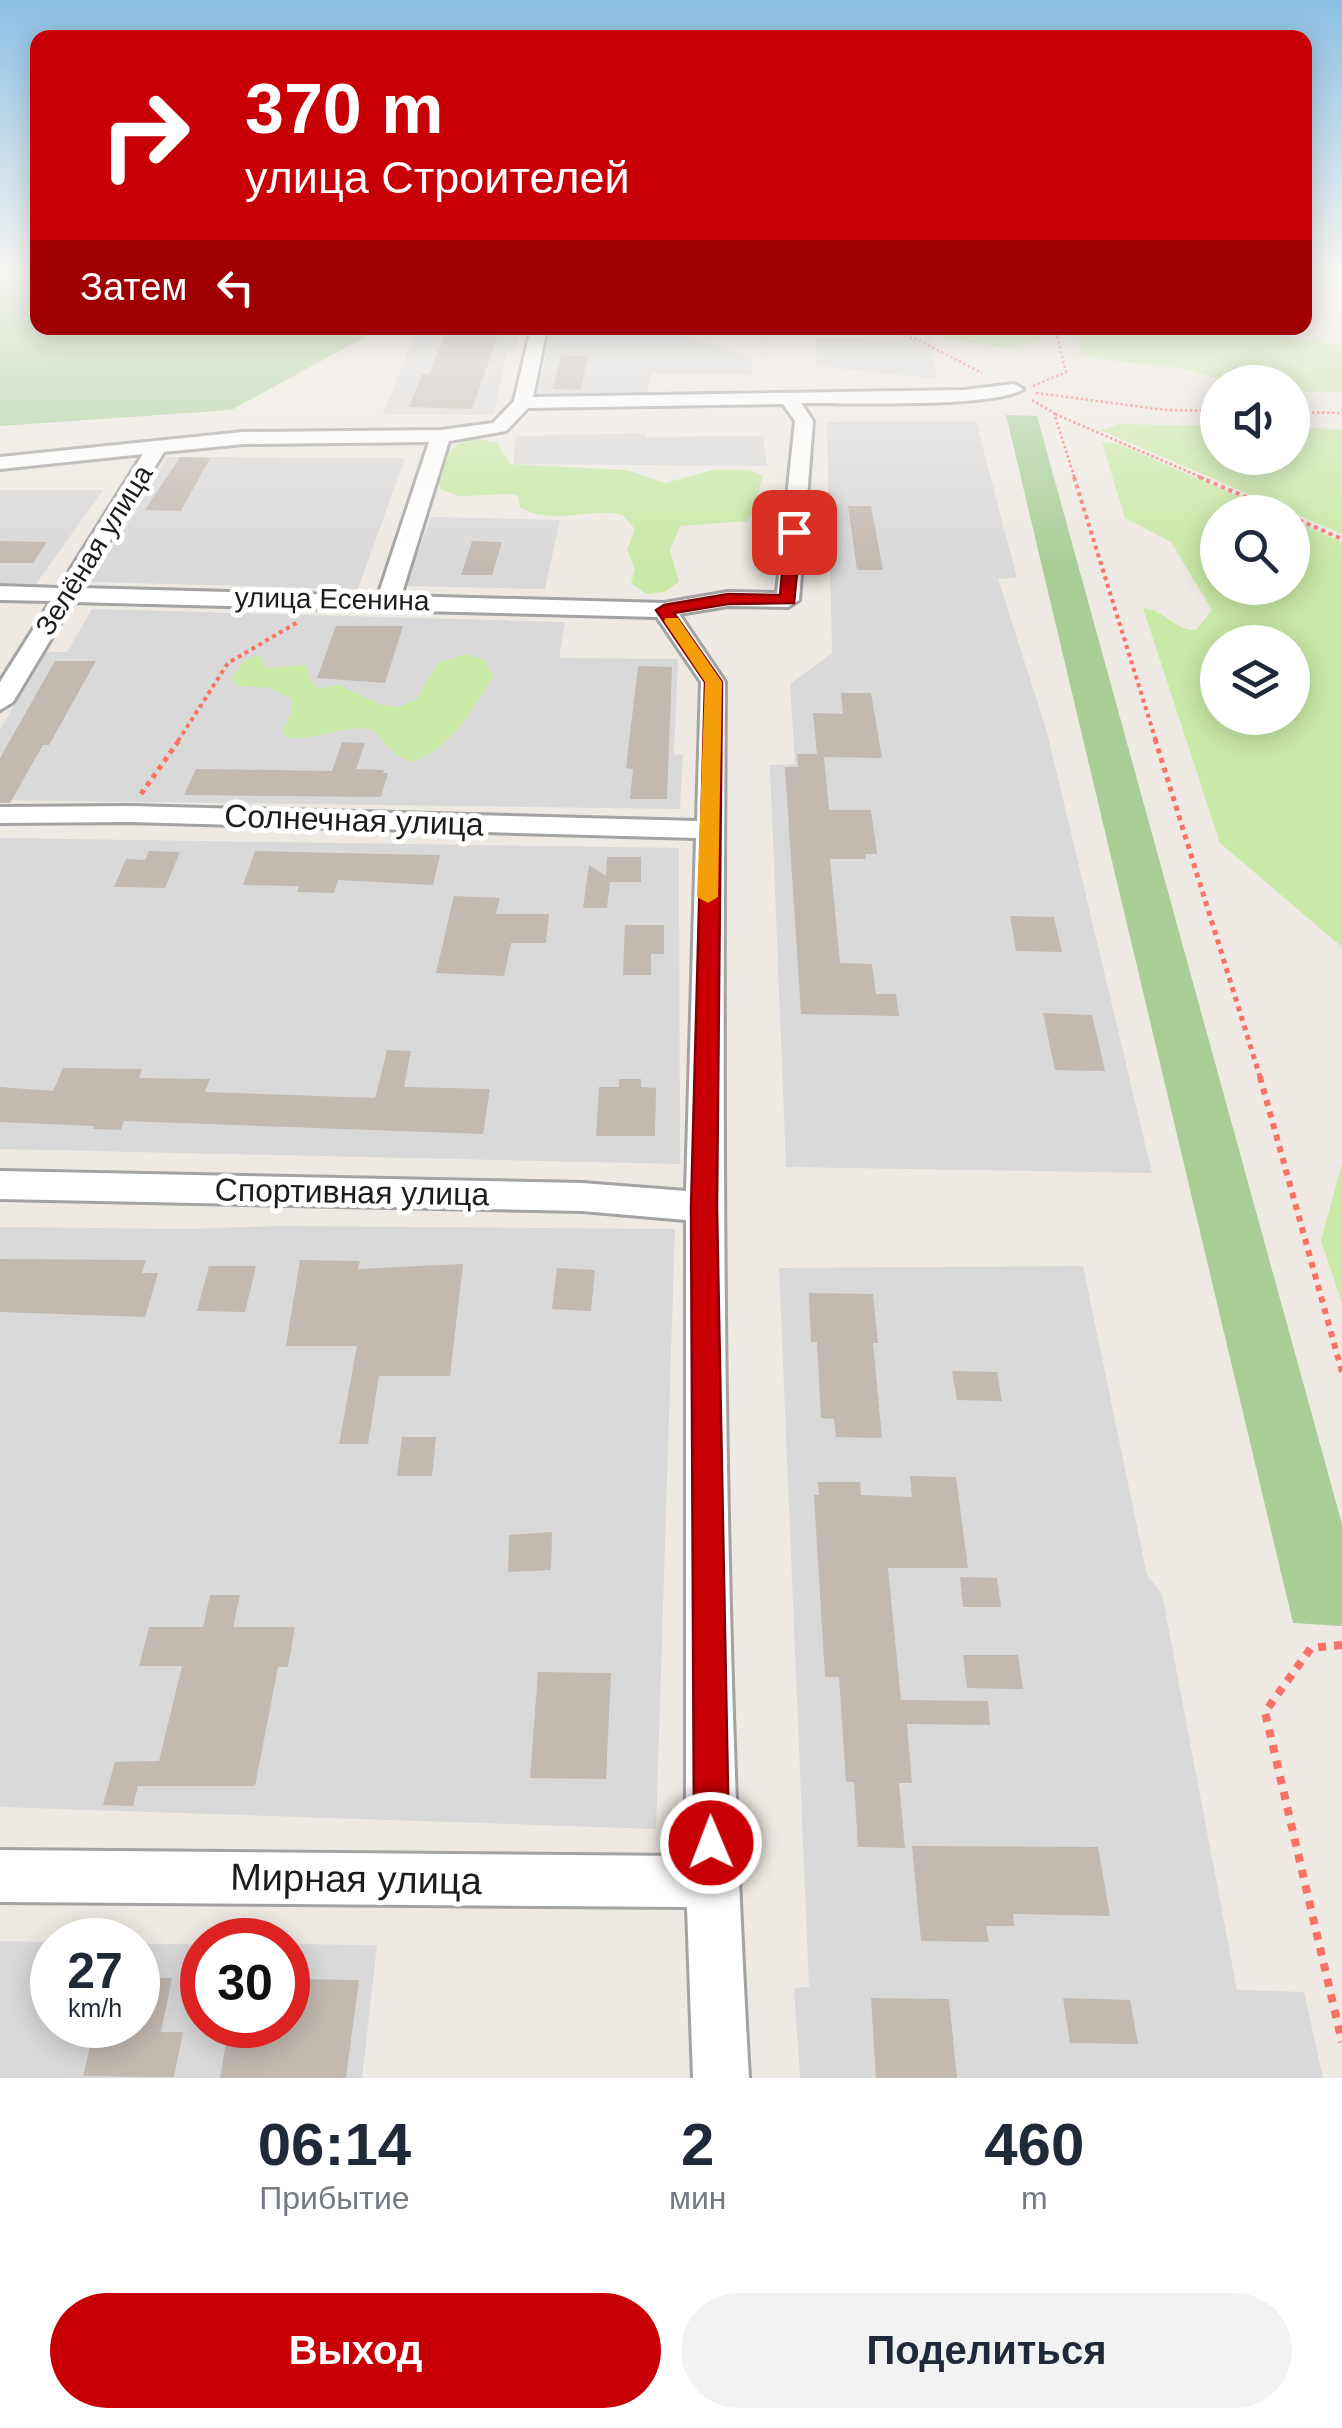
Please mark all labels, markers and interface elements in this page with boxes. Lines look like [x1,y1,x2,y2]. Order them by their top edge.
icon: right [80,70,210,200]
text: 370 m [245,70,443,148]
text: улица Строителей [245,152,630,203]
icon: left [208,260,263,315]
text: Затем [80,266,188,308]
map controls [1200,365,1310,735]
button: sound [1200,365,1310,475]
street label: Зелёная улица [29,459,159,641]
pin [752,490,837,575]
button: search [1200,495,1310,605]
icon: arrive [767,505,822,560]
street label: улица Есенина [234,582,430,616]
button: layers [1200,625,1310,735]
street label: Солнечная улица [224,797,485,843]
street label: Спортивная улица [214,1172,490,1212]
position arrow [659,1791,763,1895]
street label: Мирная улица [230,1856,483,1902]
speed limit sign: 30 [180,1918,310,2048]
text: 27 [67,1943,123,1999]
text: km/h [68,1994,122,2022]
text: 06:14 [258,2111,411,2178]
text: 2 [681,2111,714,2178]
text: 460 [984,2111,1084,2178]
text: Прибытие [259,2180,410,2216]
text: мин [669,2180,726,2216]
text: m [1021,2180,1048,2216]
button: Выход [50,2293,661,2408]
button: Поделиться [681,2293,1292,2408]

